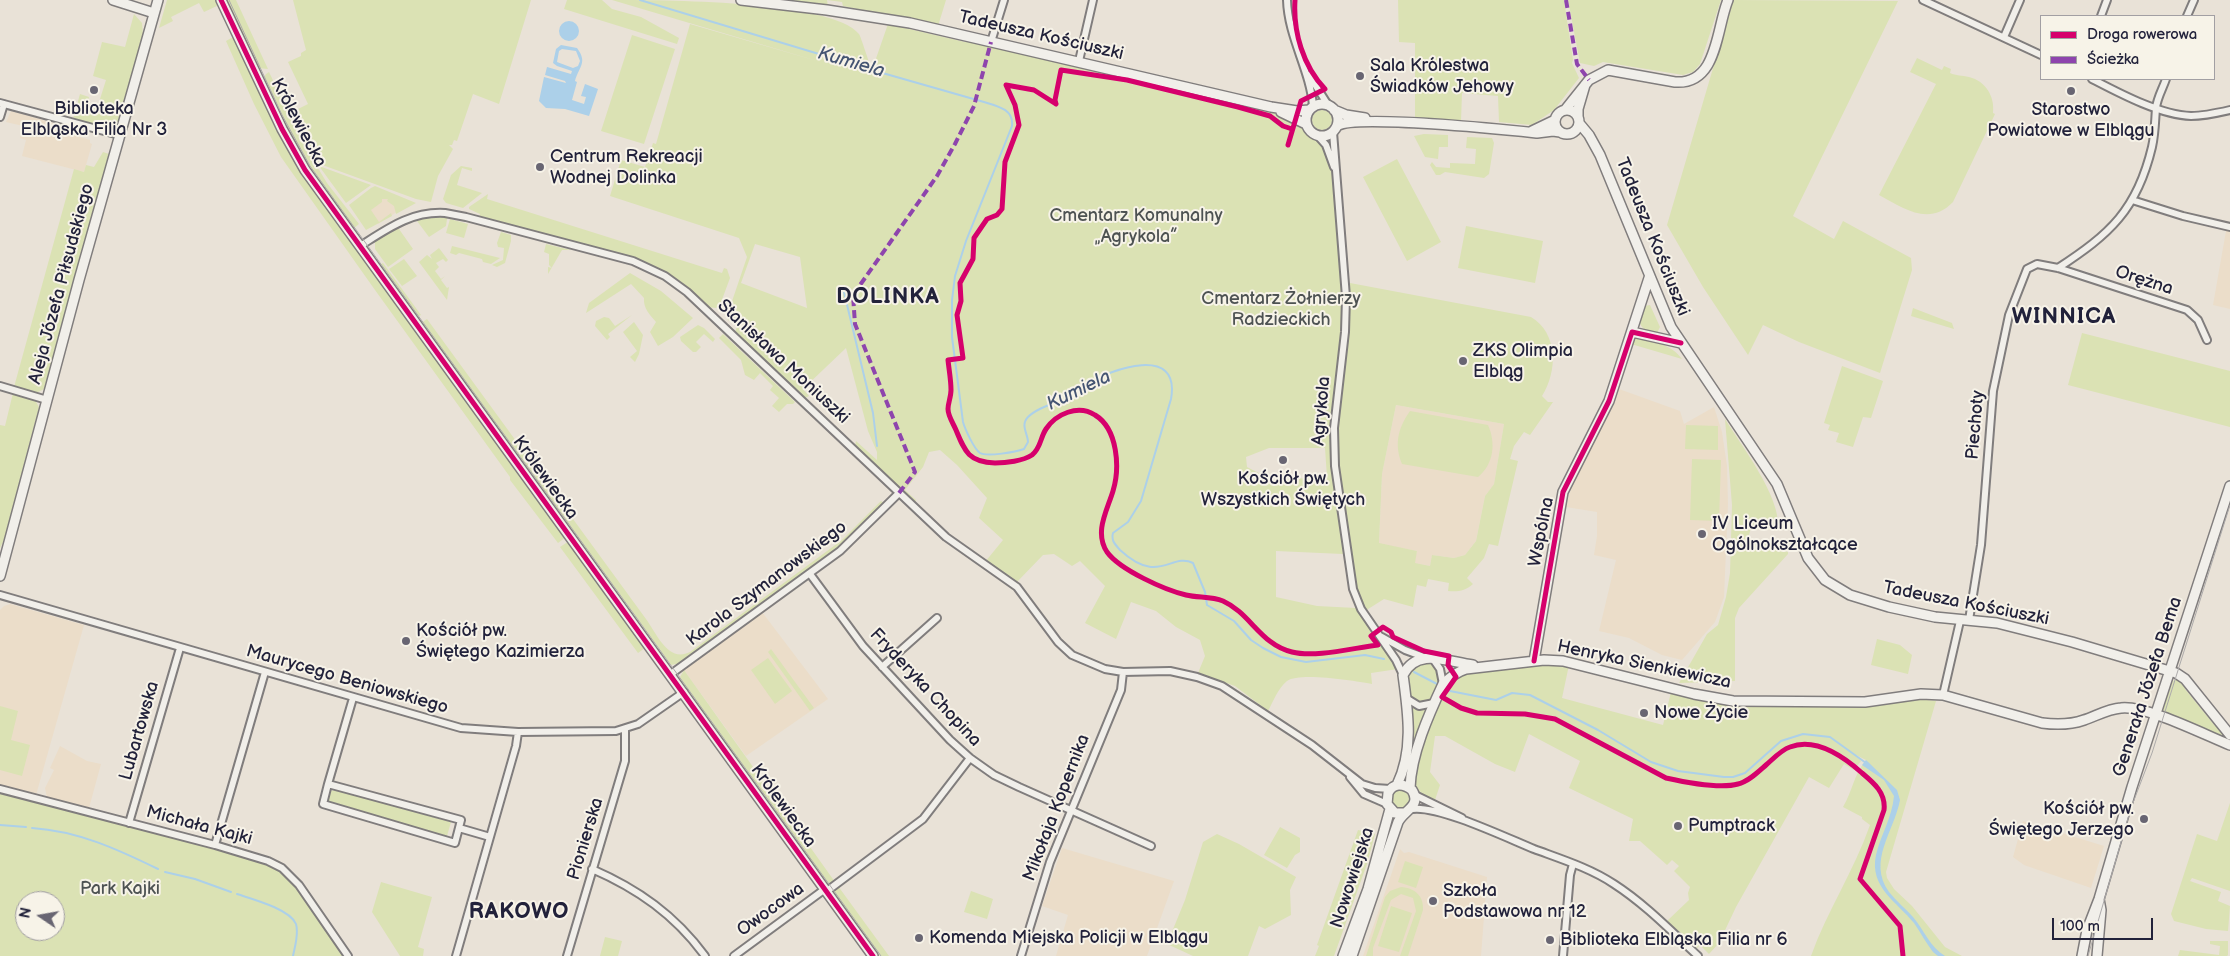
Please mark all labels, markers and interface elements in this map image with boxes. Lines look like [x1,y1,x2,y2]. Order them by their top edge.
street label: Tadeusza Kościuszki [956,7,1126,65]
legend [2040,15,2215,80]
text: Droga rowerowa [2087,25,2197,44]
water label: Kumiela [815,43,887,83]
text: Ścieżka [2087,50,2139,69]
place label: Sala Królestwa Świadków Jehowy [1370,55,1514,98]
marker: Sala Królestwa Świadków Jehowy [1354,70,1366,82]
street label: Królewiecka [266,75,330,171]
marker: Biblioteka Elbląska Filia Nr 3 [88,84,100,96]
marker: Starostwo Powiatowe w Elblągu [2065,85,2077,97]
place label: Biblioteka Elbląska Filia Nr 3 [21,98,167,140]
place label: Starostwo Powiatowe w Elblągu [1987,99,2155,142]
place label: Centrum Rekreacji Wodnej Dolinka [550,146,703,188]
street label: Tadeusza Kościuszki [1610,155,1694,319]
marker: Centrum Rekreacji Wodnej Dolinka [534,161,546,173]
street label: Aleja Józefa Piłsudskiego [25,181,99,387]
park label: Cmentarz Komunalny „Agrykola” [1049,205,1223,248]
street label: Orężna [2112,262,2176,300]
district label: DOLINKA [835,284,941,310]
park label: Cmentarz Żołnierzy Radzieckich [1201,288,1361,330]
street label: Stanisława Moniuszki [712,295,854,429]
district label: WINNICA [2011,304,2117,330]
place label: ZKS Olimpia Elbląg [1473,340,1573,382]
marker: ZKS Olimpia Elbląg [1457,355,1469,367]
water label: Kumiela [1043,366,1115,416]
street label: Agrykola [1308,376,1336,446]
street label: Piechoty [1962,389,1990,461]
street label: Królewiecka [508,432,582,524]
marker: Kościół pw. Wszystkich Świętych [1277,454,1289,466]
place label: Kościół pw. Wszystkich Świętych [1201,468,1365,510]
street label: Wspólna [1525,495,1559,569]
place label: IV Liceum Ogólnokształcące [1712,513,1858,556]
street label: Karola Szymanowskiego [683,517,851,651]
marker: IV Liceum Ogólnokształcące [1696,528,1708,540]
street label: Tadeusza Kościuszki [1881,577,2051,631]
street label: Generała Józefa Bema [2109,594,2187,780]
place label: Kościół pw. Świętego Kazimierza [416,620,585,662]
street label: Fryderyka Chopina [865,624,985,752]
marker: Kościół pw. Świętego Kazimierza [400,635,412,647]
street label: Henryka Sienkiewicza [1555,636,1733,694]
street label: Maurycego Beniowskiego [243,641,451,719]
street label: Lubartowska [116,679,164,783]
place label: Nowe Życie [1654,702,1748,724]
marker: Nowe Życie [1638,707,1650,719]
street label: Mikołaja Kopernika [1019,731,1095,885]
street label: Królewiecka [746,760,820,852]
street label: Pionierska [563,795,609,883]
place label: Kościół pw. Świętego Jerzego [1989,798,2134,841]
street label: Michała Kajki [144,801,254,851]
marker: Kościół pw. Świętego Jerzego [2138,813,2150,825]
place label: Pumptrack [1688,815,1775,837]
marker: Pumptrack [1672,820,1684,832]
street label: Nowowiejska [1327,825,1379,931]
park label: Park Kajki [80,878,160,900]
street label: Owocowa [733,878,809,942]
place label: Szkoła Podstawowa nr 12 [1443,880,1586,922]
north arrow [15,891,65,941]
marker: Szkoła Podstawowa nr 12 [1427,895,1439,907]
district label: RAKOWO [468,899,570,925]
text: N [16,906,35,920]
scale bar [2055,908,2156,940]
text: 100 m [2060,917,2100,936]
place label: Komenda Miejska Policji w Elblągu [929,927,1208,949]
place label: Biblioteka Elbląska Filia nr 6 [1560,929,1787,951]
marker: Komenda Miejska Policji w Elblągu [913,932,925,944]
marker: Biblioteka Elbląska Filia nr 6 [1544,934,1556,946]

